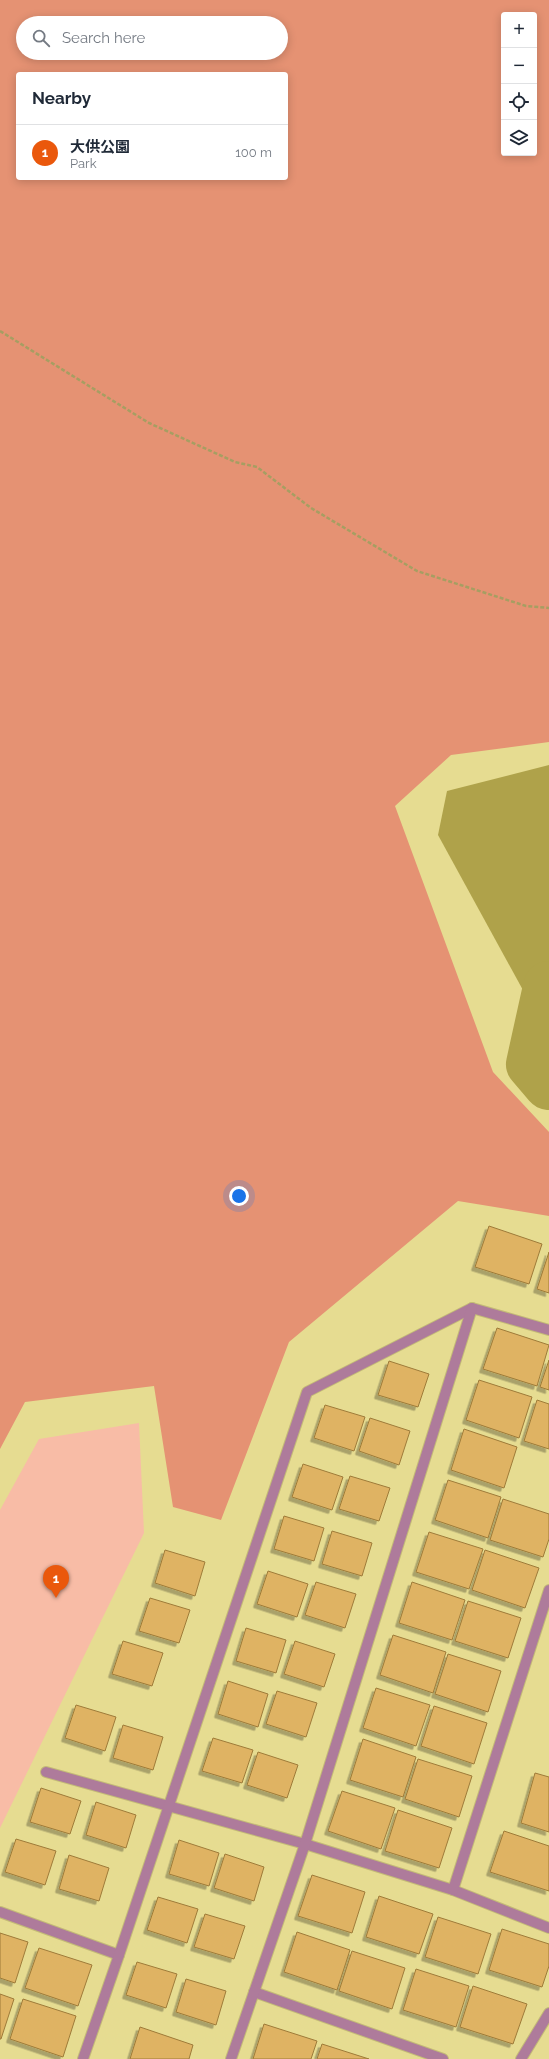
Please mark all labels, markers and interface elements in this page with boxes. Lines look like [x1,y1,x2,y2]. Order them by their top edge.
map controls [501,12,537,156]
button: + [501,12,537,48]
search box [16,16,288,60]
icon: search [30,27,52,49]
text: Search here [62,29,145,47]
button: − [501,48,537,84]
button: locate [501,84,537,120]
text: Nearby [32,88,91,108]
button: layers [501,120,537,156]
text: 大供公園 [70,138,130,156]
text: 1 [42,145,48,160]
text: 100 m [235,145,272,160]
text: Park [70,156,97,171]
your location [229,1186,249,1206]
pin: 1 [43,1565,69,1598]

